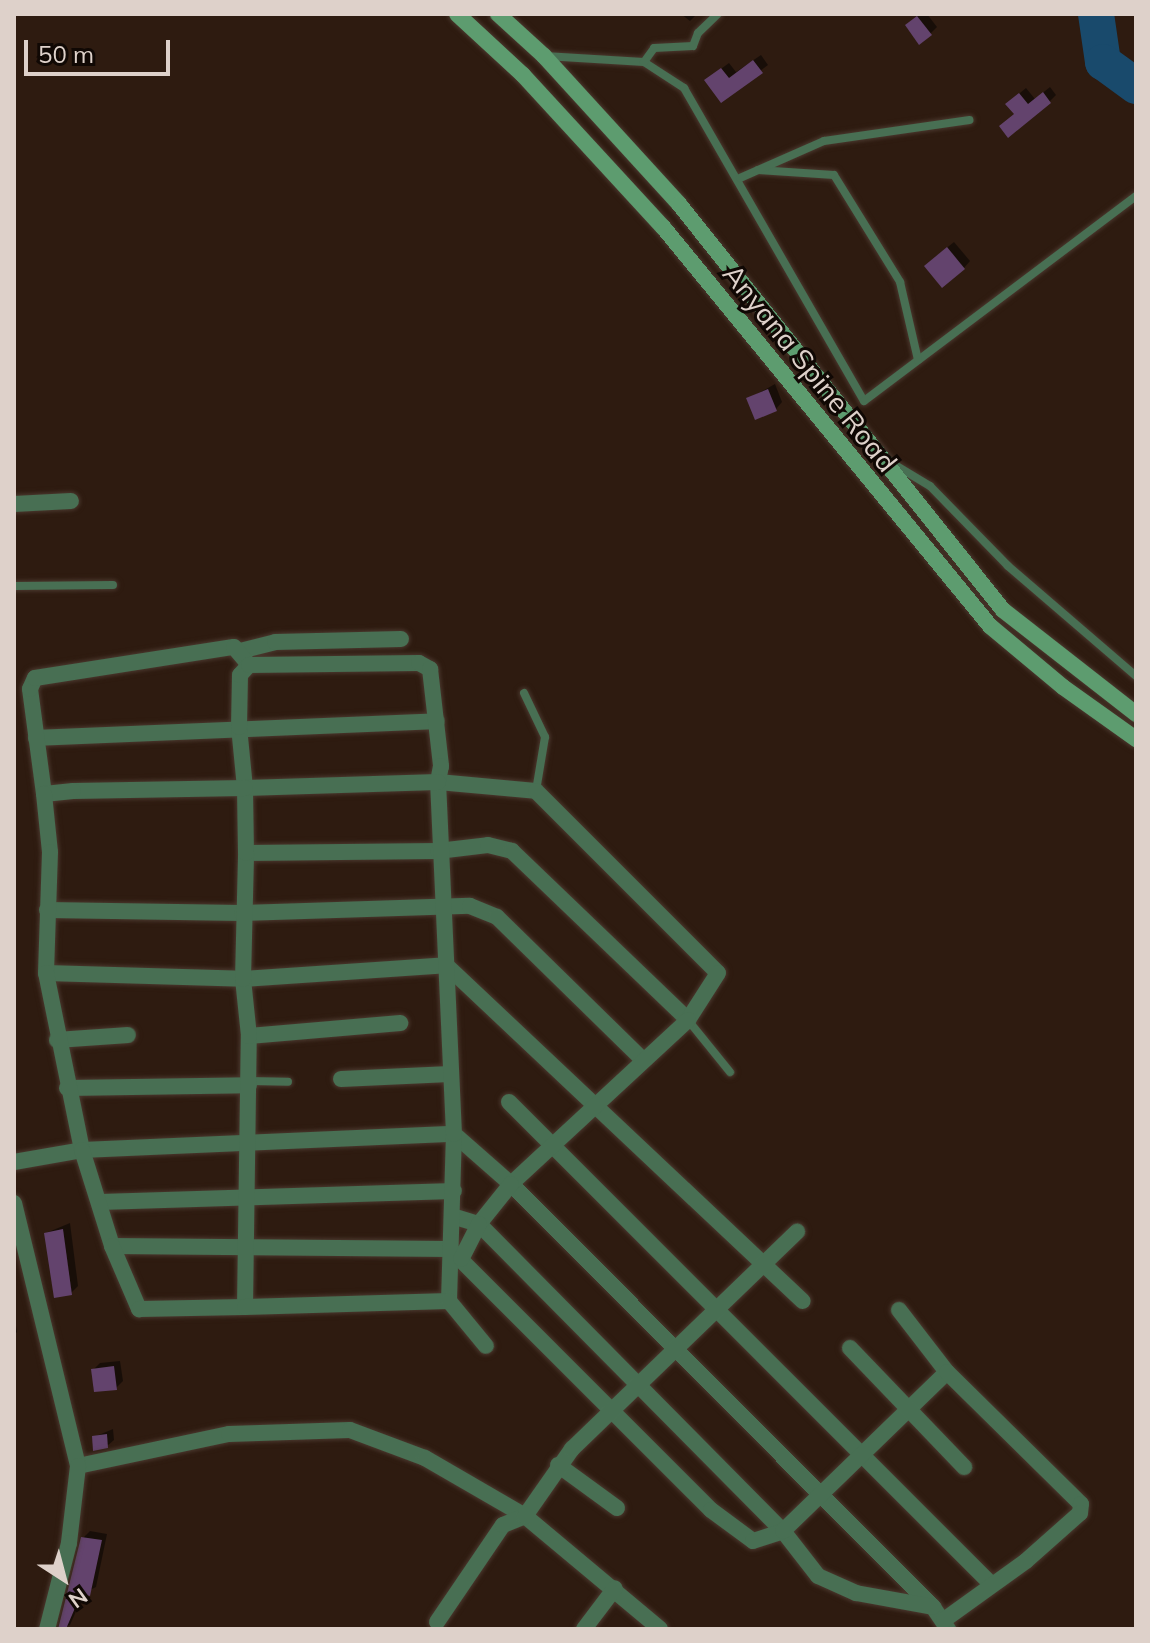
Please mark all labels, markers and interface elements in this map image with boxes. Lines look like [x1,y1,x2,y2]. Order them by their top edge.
scale bar [28,24,174,74]
text: 50 m [38,39,94,69]
street label: Anyana Spine Road [716,257,904,479]
north arrow [24,1539,104,1619]
text: N [63,1582,93,1615]

